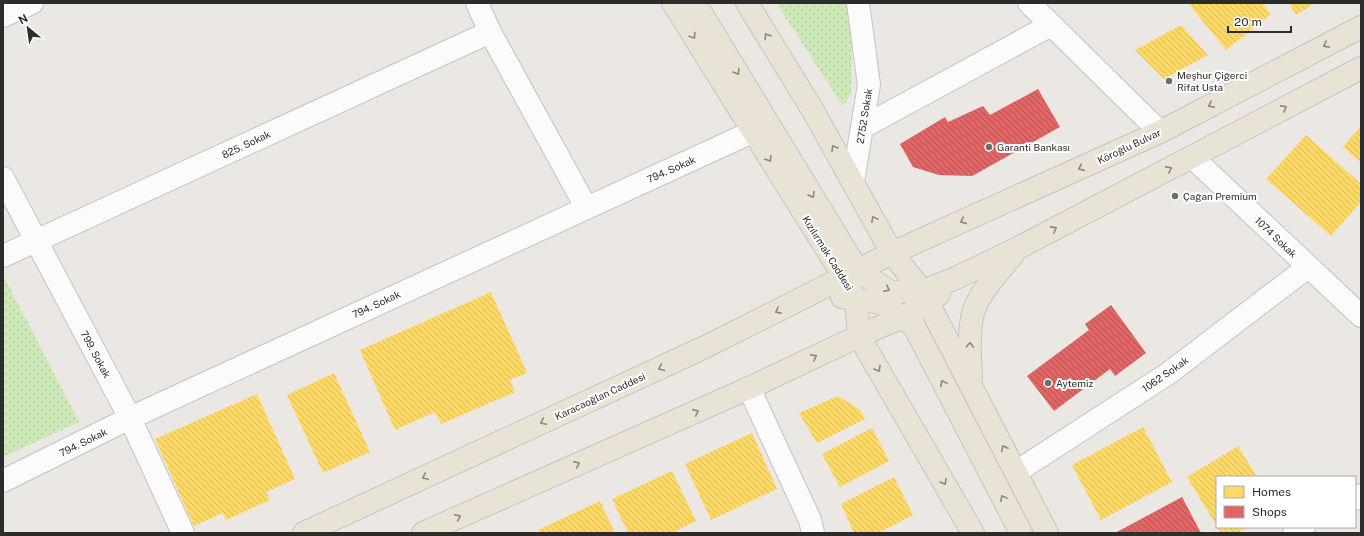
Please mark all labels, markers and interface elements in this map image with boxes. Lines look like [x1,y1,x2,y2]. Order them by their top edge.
north arrow [8,8,48,48]
scale bar [1228,8,1291,34]
text: N [16,12,30,27]
text: 20 m [1234,15,1262,29]
one-way arrow [688,32,696,39]
one-way arrow [764,33,772,40]
one-way arrow [1323,41,1331,48]
one-way arrow [733,68,740,75]
place label: Meşhur Çiğerci Rifat Usta [1177,69,1247,93]
marker: Meşhur Çiğerci Rifat Usta [1164,76,1174,86]
street label: 2752 Sokak [854,87,874,144]
one-way arrow [1208,101,1215,108]
one-way arrow [1280,105,1288,113]
street label: Köroğlu Bulvar [1095,126,1163,166]
street label: 825. Sokak [220,127,273,161]
place label: Garanti Bankası [997,141,1070,153]
marker: Garanti Bankası [984,142,994,152]
one-way arrow [831,145,838,152]
street label: 794. Sokak [645,153,698,185]
one-way arrow [764,155,772,162]
one-way arrow [1078,163,1086,171]
one-way arrow [1165,166,1173,173]
place label: Çağan Premium [1183,190,1257,202]
one-way arrow [807,191,815,198]
marker: Çağan Premium [1170,191,1180,201]
street label: Kızılırmak Caddesi [800,214,856,292]
street label: 1074 Sokak [1253,214,1300,260]
one-way arrow [871,216,878,223]
one-way arrow [959,216,967,224]
one-way arrow [1050,226,1057,234]
one-way arrow [883,284,890,292]
street label: 794. Sokak [350,287,402,320]
one-way arrow [775,306,782,313]
street label: 799. Sokak [79,328,114,380]
one-way arrow [966,342,975,348]
street label: 1062 Sokak [1140,353,1191,394]
one-way arrow [810,354,817,362]
one-way arrow [658,363,665,371]
one-way arrow [874,365,881,372]
street label: Karacaoğlan Caddesi [553,370,647,422]
place label: Aytemiz [1056,377,1093,389]
marker: Aytemiz [1043,378,1053,388]
one-way arrow [940,380,948,387]
one-way arrow [692,409,699,417]
one-way arrow [540,417,547,425]
street label: 794. Sokak [57,425,109,459]
one-way arrow [1001,445,1009,453]
one-way arrow [574,461,581,469]
one-way arrow [422,472,430,480]
legend [1216,476,1356,528]
one-way arrow [939,478,946,485]
text: Homes [1252,485,1291,499]
one-way arrow [1000,495,1008,503]
text: Shops [1252,505,1287,519]
one-way arrow [454,514,462,522]

